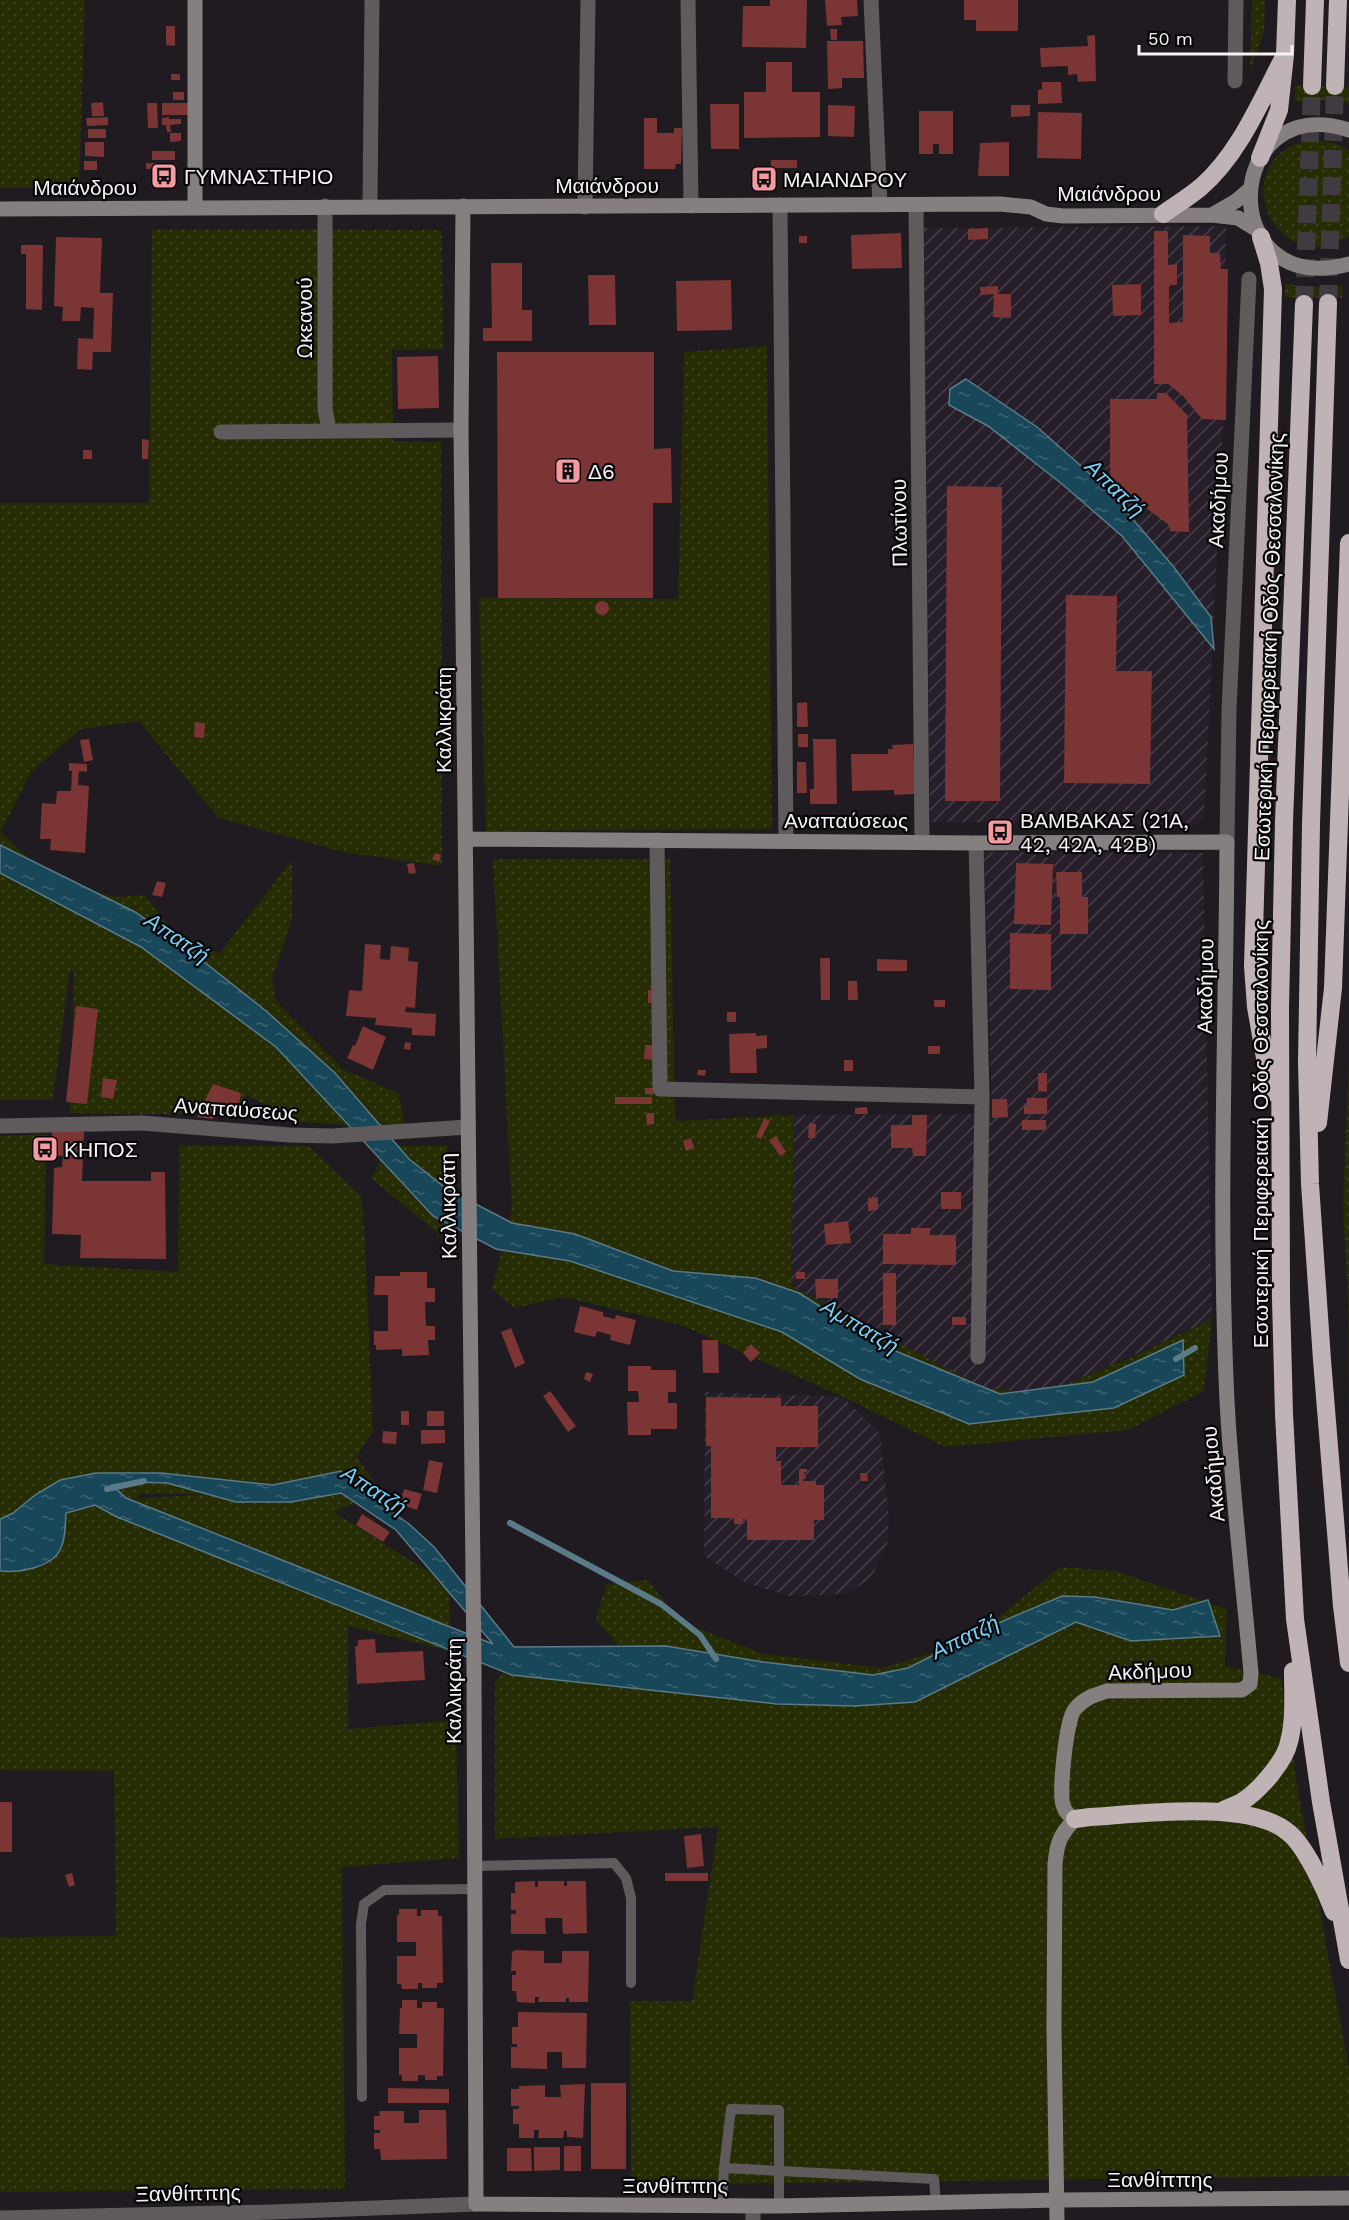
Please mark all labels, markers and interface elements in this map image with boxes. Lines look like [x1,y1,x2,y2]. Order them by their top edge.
scale bar [1139,18,1292,56]
text: 50 m [1148,28,1193,49]
bus stop icon: ΓΥΜΝΑΣΤΗΡΙΟ [149,161,179,191]
place label: ΓΥΜΝΑΣΤΗΡΙΟ [184,164,333,189]
bus stop icon: ΜΑΙΑΝΔΡΟΥ [749,164,779,194]
place label: ΜΑΙΑΝΔΡΟΥ [783,167,907,192]
street label: Μαιάνδρου [555,173,659,198]
street label: Μαιάνδρου [33,175,137,200]
street label: Μαιάνδρου [1057,181,1161,206]
street label: Ωκεανού [292,277,317,359]
street label: Εσωτερική Περιφερειακή Οδός Θεσσαλονίκης [1249,433,1289,861]
street label: Ακαδήμου [1203,451,1233,549]
water label: Απατζή [1079,453,1150,522]
building icon: Δ6 [553,456,583,486]
place label: Δ6 [588,459,615,484]
street label: Πλωτίνου [886,479,912,567]
street label: Καλλικράτη [431,667,456,773]
street label: Αναπαύσεως [784,808,908,833]
place label: ΒΑΜΒΑΚΑΣ (21Α, 42, 42Α, 42Β) [1020,808,1189,857]
bus stop icon: ΒΑΜΒΑΚΑΣ (21Α, 42, 42Α, 42Β) [985,817,1015,847]
water label: Απατζή [138,906,214,969]
street label: Εσωτερική Περιφερειακή Οδός Θεσσαλονίκης [1248,920,1273,1348]
street label: Ακαδήμου [1192,938,1218,1034]
street label: Αναπαύσεως [173,1092,299,1126]
bus stop icon: ΚΗΠΟΣ [30,1134,60,1164]
place label: ΚΗΠΟΣ [64,1137,138,1162]
street label: Καλλικράτη [435,1153,461,1259]
water label: Αμπατζή [815,1292,903,1359]
street label: Ακαδήμου [1196,1425,1230,1523]
water label: Απατζή [335,1459,411,1520]
water label: Απατζή [925,1610,1003,1665]
street label: Καλλικράτη [441,1638,466,1744]
street label: Ακδήμου [1108,1657,1192,1685]
street label: Ξανθίππης [1107,2167,1213,2192]
street label: Ξανθίππης [622,2173,728,2198]
street label: Ξανθίππης [135,2180,241,2206]

